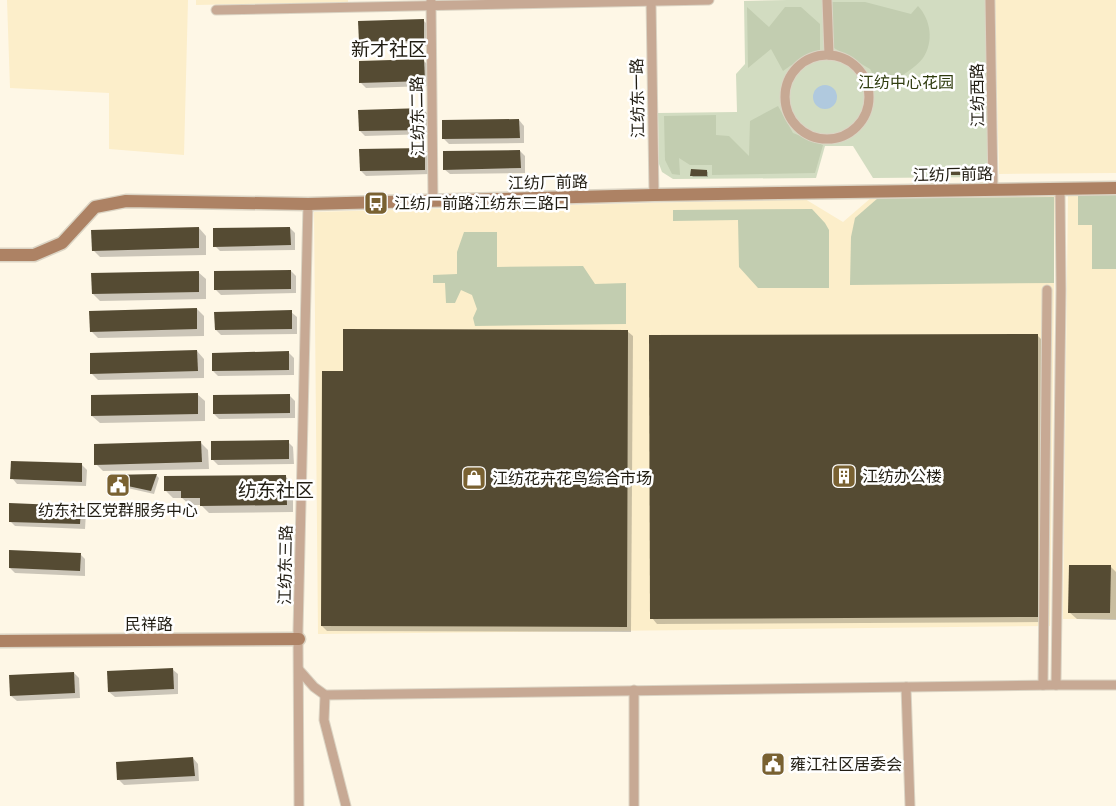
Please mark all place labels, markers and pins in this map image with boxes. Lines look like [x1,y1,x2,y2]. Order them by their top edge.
bus stop icon: 江纺厂前路江纺东三路口 [363,190,389,216]
place label: 江纺厂前路江纺东三路口 [394,193,570,214]
building icon: 江纺办公楼 [831,463,857,489]
shop icon: 江纺花卉花鸟综合市场 [461,465,487,491]
place label: 江纺办公楼 [862,466,942,487]
place label: 江纺花卉花鸟综合市场 [492,468,652,489]
public building icon: 纺东社区党群服务中心 [105,472,131,498]
place label: 纺东社区党群服务中心 [38,500,198,521]
public building icon: 雍江社区居委会 [760,751,786,777]
place label: 雍江社区居委会 [790,754,902,775]

